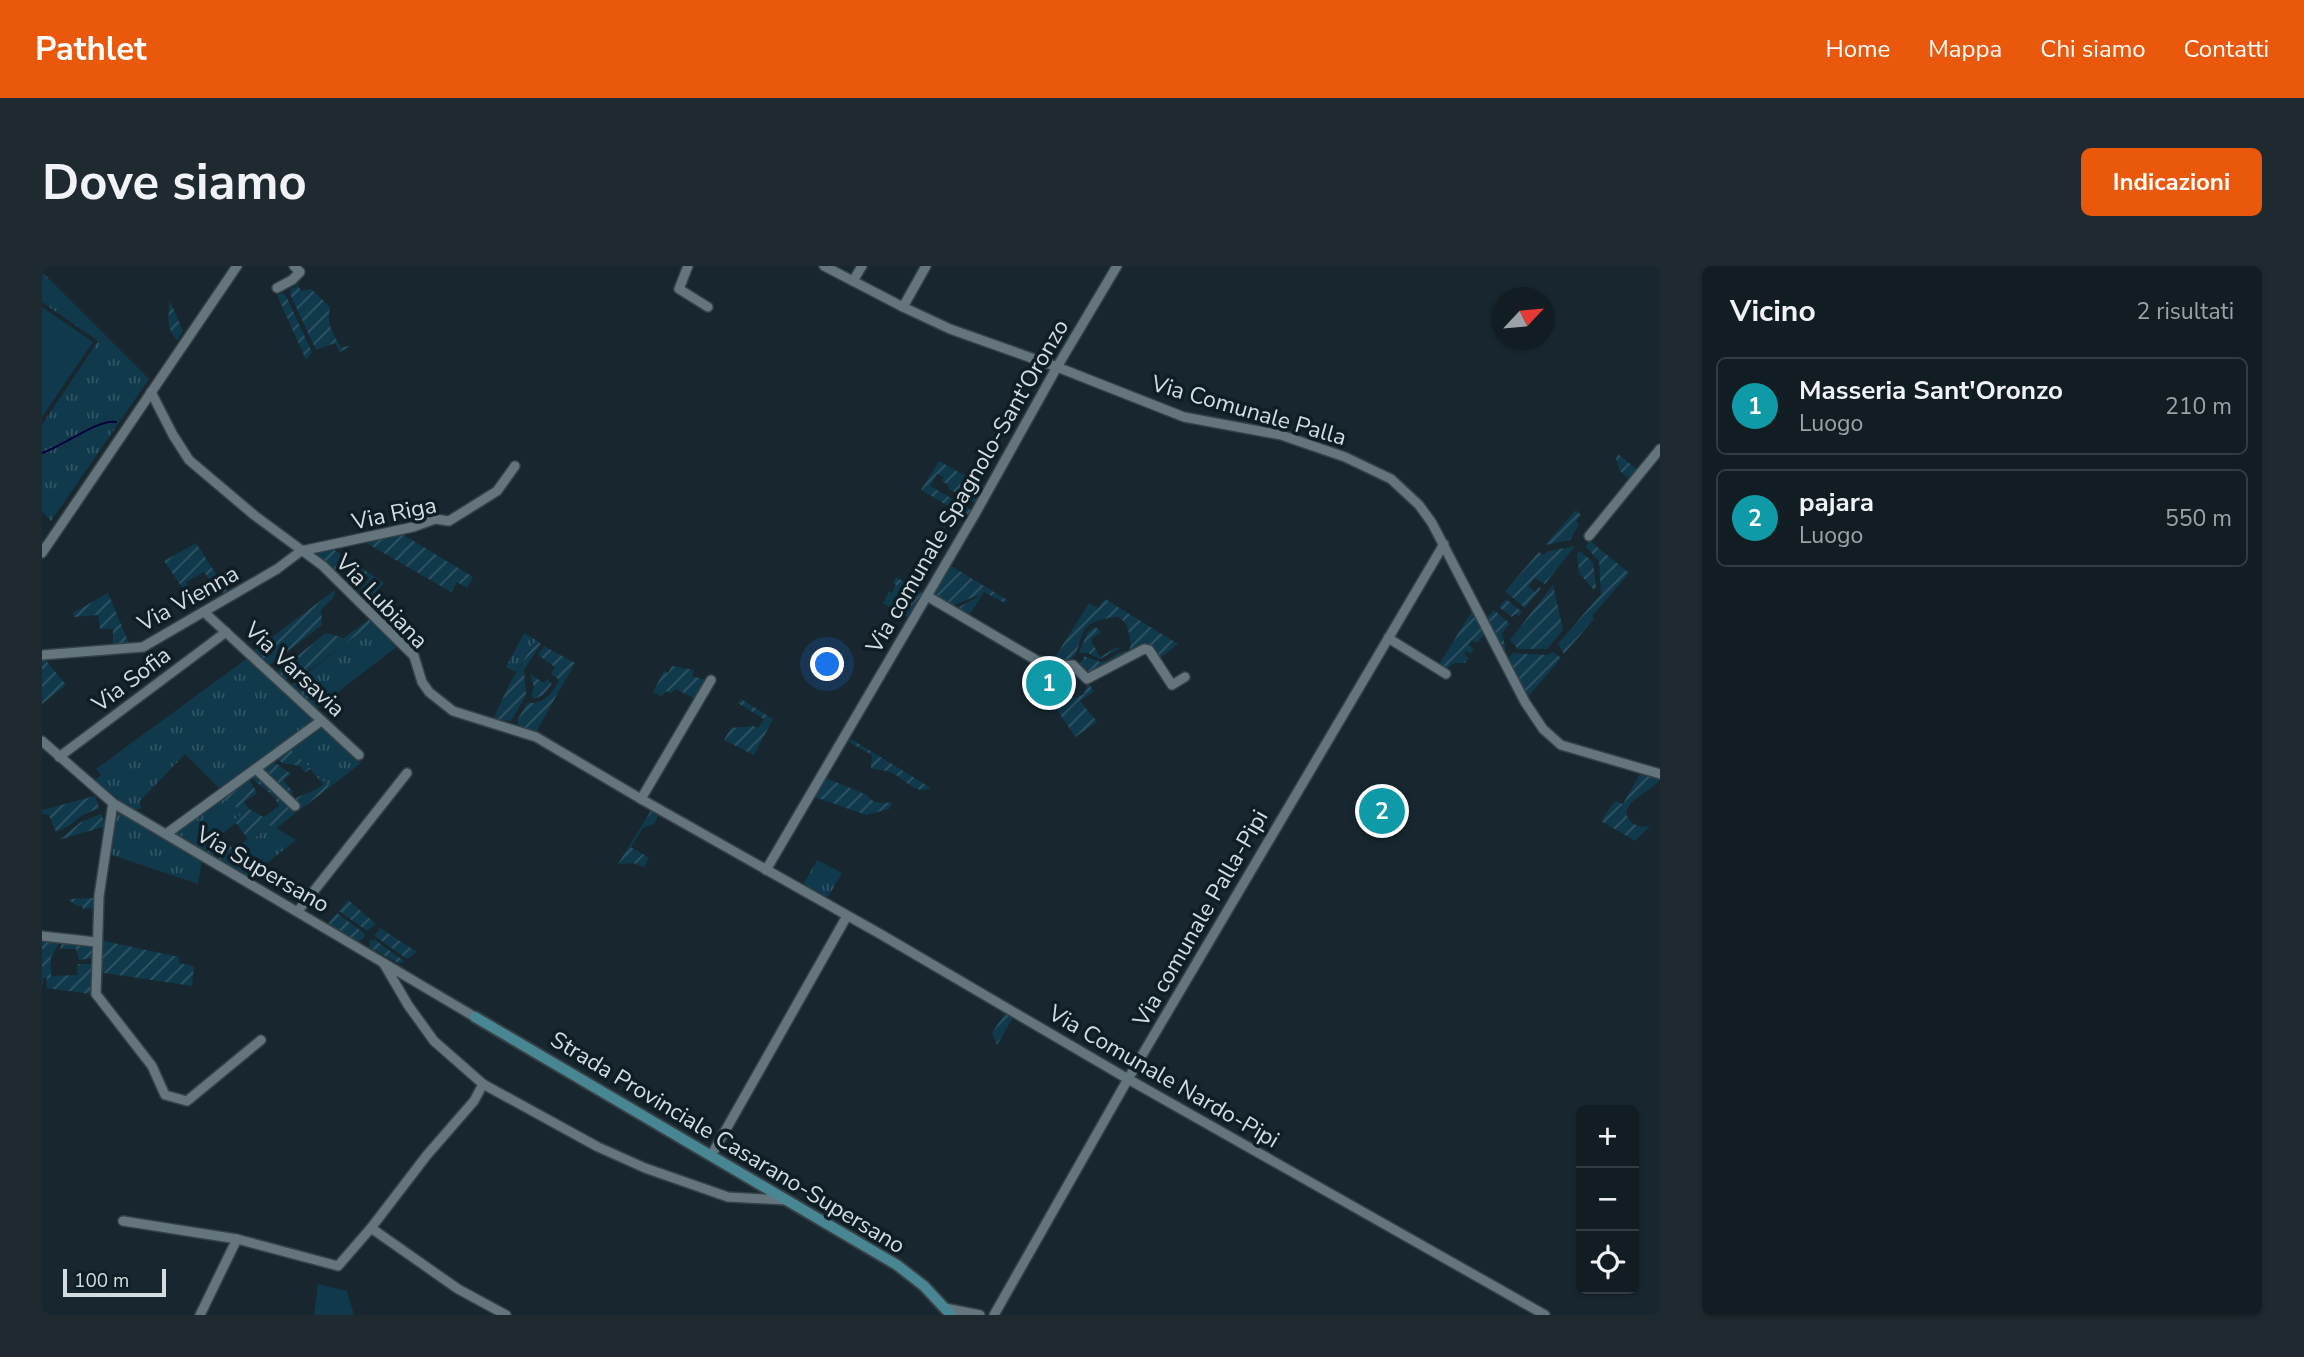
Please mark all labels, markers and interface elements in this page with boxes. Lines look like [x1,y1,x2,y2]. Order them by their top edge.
text: Pathlet [35,27,147,72]
text: Home [1825,33,1890,65]
text: Mappa [1928,33,2002,65]
text: Chi siamo [2040,33,2146,65]
text: Contatti [2184,33,2269,65]
button: Indicazioni [2081,148,2262,216]
text: Dove siamo [42,149,307,216]
north arrow [1492,287,1555,350]
text: Vicino [1730,291,1816,332]
text: 2 risultati [2137,296,2234,327]
street label: Via comunale Spagnolo-Sant'Oronzo [858,314,1076,660]
street label: Via Comunale Palla [1147,368,1350,453]
text: Masseria Sant'Oronzo [1799,373,2063,408]
text: 1 [1748,391,1762,422]
text: 210 m [2165,391,2232,422]
text: Luogo [1799,408,1863,439]
text: pajara [1799,485,1874,520]
street label: Via Riga [348,489,439,538]
text: 2 [1748,503,1762,534]
text: 550 m [2165,503,2232,534]
text: Luogo [1799,520,1863,551]
street label: Via Lubiana [328,546,435,656]
street label: Via Vienna [131,558,244,639]
street label: Via Varsavia [237,614,352,724]
street label: Via Sofia [85,640,177,720]
your location [810,647,844,681]
pin: 1 [1026,657,1072,709]
pin: 2 [1359,785,1405,837]
street label: Via comunale Palla-Pipi [1125,804,1275,1033]
street label: Via Supersano [190,818,335,920]
street label: Via Comunale Nardo-Pipi [1042,997,1285,1155]
street label: Strada Provinciale Casarano-Supersano [545,1024,911,1261]
map controls [1576,1105,1639,1294]
button: + [1576,1105,1639,1168]
button: − [1576,1168,1639,1231]
button: locate [1576,1231,1639,1294]
scale bar [63,1266,166,1298]
text: 100 m [74,1268,129,1294]

